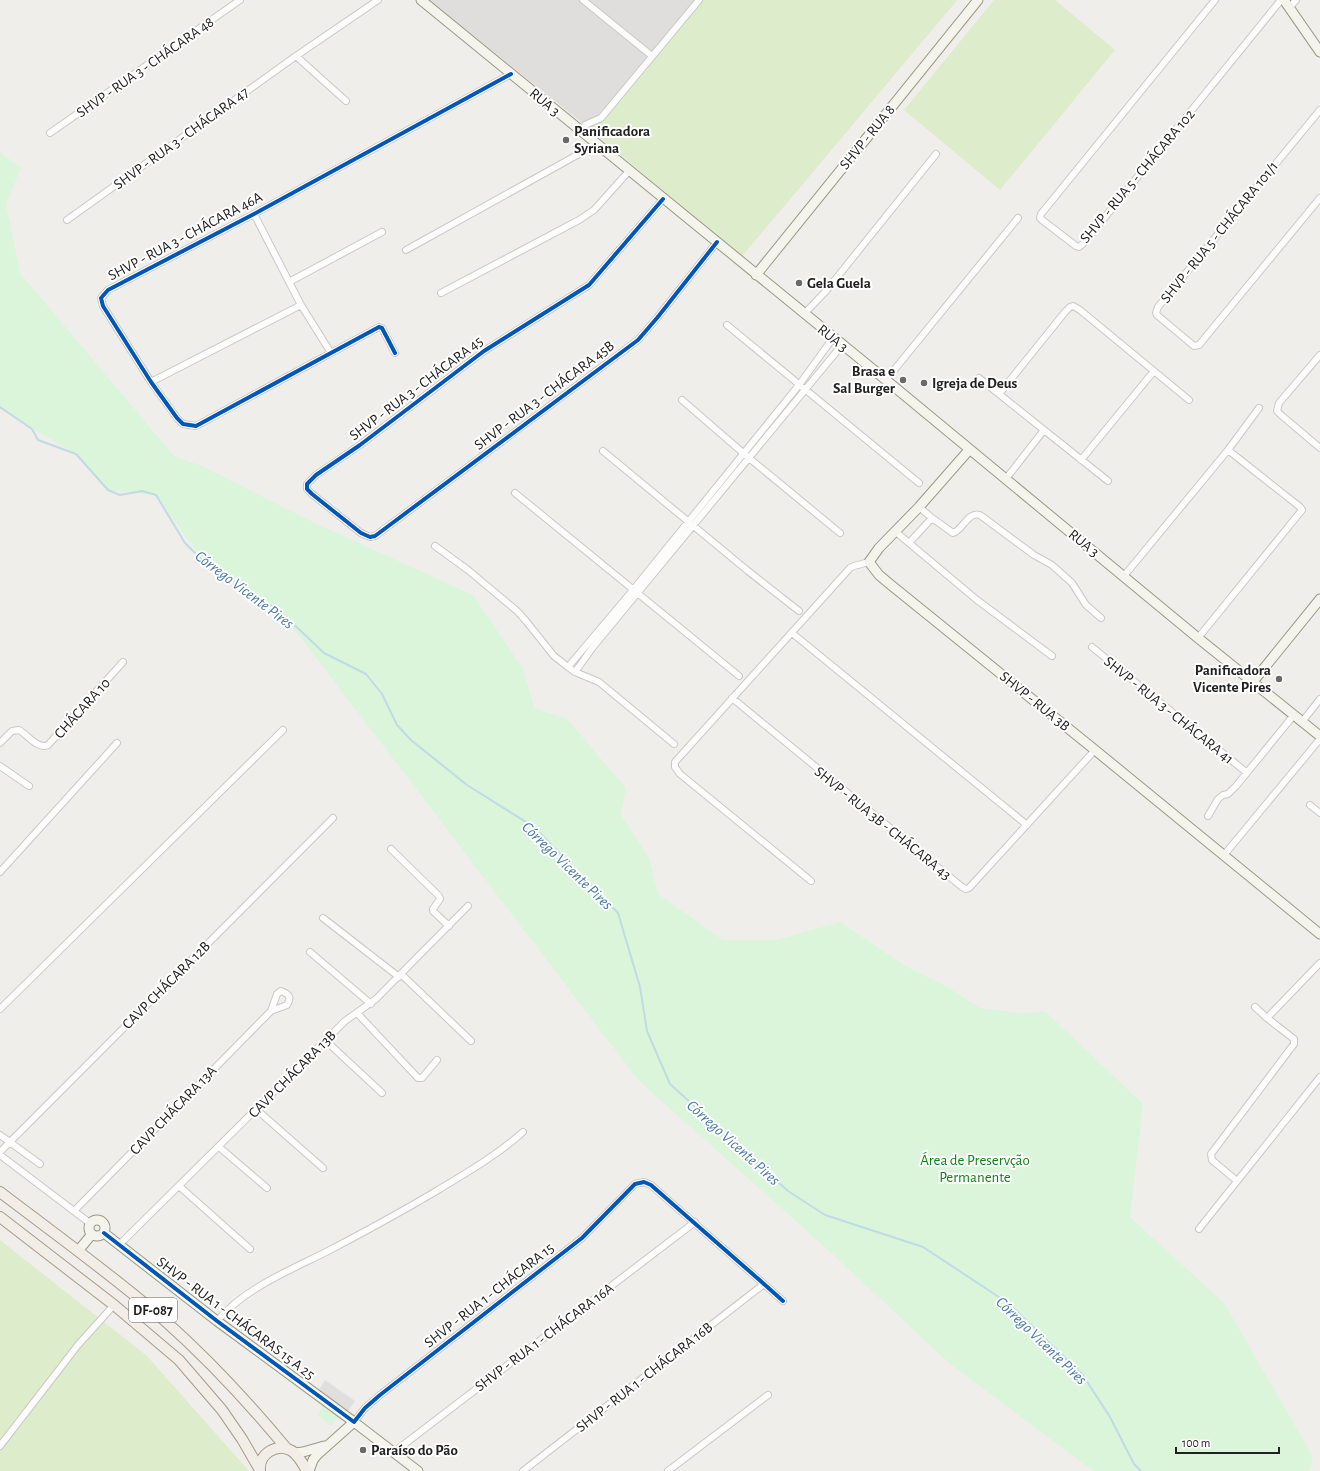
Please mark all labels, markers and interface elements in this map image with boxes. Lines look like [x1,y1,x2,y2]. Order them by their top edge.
street label: SHVP - RUA 3 - CHÁCARA 48 [73,13,217,121]
street label: SHVP - RUA 3 - CHÁCARA 47 [110,83,252,192]
street label: RUA 3 [527,86,563,119]
street label: SHVP - RUA 8 [837,102,898,172]
street label: SHVP - RUA 5 - CHÁCARA 102 [1076,105,1198,246]
place label: Panificadora Syriana [574,124,650,156]
marker: Panificadora Syriana [561,135,571,145]
street label: SHVP - RUA 5 - CHÁCARA 101/1 [1156,157,1281,306]
street label: SHVP - RUA 3 - CHÁCARA 46A [105,187,265,284]
place label: Gela Guela [807,276,871,291]
marker: Gela Guela [794,278,804,288]
street label: RUA 3 [815,322,851,355]
street label: SHVP - RUA 3 - CHÁCARA 45 [346,332,486,443]
street label: SHVP - RUA 3 - CHÁCARA 45B [470,336,617,453]
place label: Brasa e Sal Burger [833,364,896,396]
marker: Brasa e Sal Burger [898,375,908,385]
place label: Igreja de Deus [932,376,1018,391]
marker: Igreja de Deus [919,378,929,388]
street label: RUA 3 [1066,527,1102,560]
water label: Córrego Vicente Pires [192,548,297,632]
street label: SHVP - RUA 3 - CHÁCARA 41 [1101,652,1238,767]
place label: Panificadora Vicente Pires [1193,663,1271,695]
street label: SHVP - RUA 3B [997,669,1073,734]
street label: CHÁCARA 10 [50,674,113,741]
marker: Panificadora Vicente Pires [1274,674,1284,684]
street label: SHVP - RUA 3B - CHÁCARA 43 [812,762,955,883]
water label: Córrego Vicente Pires [519,819,616,913]
street label: CAVP CHÁCARA 12B [118,937,213,1032]
street label: CAVP CHÁCARA 13B [244,1026,339,1121]
street label: CAVP CHÁCARA 13A [126,1061,220,1158]
water label: Córrego Vicente Pires [684,1097,783,1188]
park label: Área de Preservção Permanente [920,1151,1030,1185]
street label: SHVP - RUA 1 - CHÁCARA 15 [420,1239,557,1350]
street label: SHVP - RUA 1 - CHÁCARAS 15 A 25 [154,1253,319,1383]
street label: SHVP - RUA 1 - CHÁCARA 16A [471,1279,617,1394]
water label: Córrego Vicente Pires [993,1294,1090,1388]
road number: DF-087 [129,1298,177,1322]
street label: SHVP - RUA 1 - CHÁCARA 16B [572,1318,715,1435]
scale bar [1176,1429,1279,1455]
text: 100 m [1182,1437,1210,1449]
place label: Paraíso do Pão [371,1443,458,1458]
marker: Paraíso do Pão [358,1445,368,1455]

